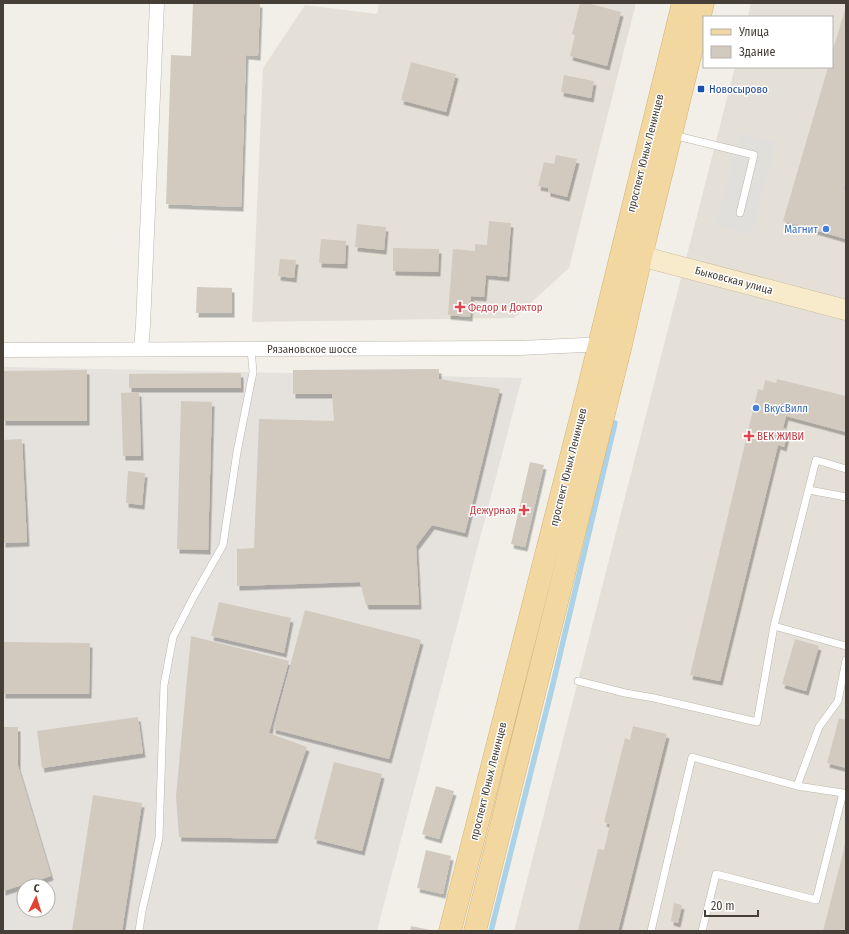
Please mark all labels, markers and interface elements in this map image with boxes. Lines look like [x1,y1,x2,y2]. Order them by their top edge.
legend [703,16,833,68]
text: Улица [738,25,769,39]
text: Здание [739,45,775,59]
place label: Новосырово [709,83,768,96]
marker: Новосырово [696,84,706,94]
street label: проспект Юных Ленинцев [624,93,666,214]
place label: Магнит [784,223,819,236]
marker: Магнит [821,224,831,234]
street label: Быковская улица [693,264,774,297]
place label: Федор и Доктор [468,301,543,314]
marker: Федор и Доктор [455,302,465,312]
street label: Рязановское шоссе [267,343,357,356]
place label: ВкусВилл [764,402,808,415]
marker: ВкусВилл [751,403,761,413]
street label: проспект Юных Ленинцев [547,407,589,528]
place label: ВЕК ЖИВИ [757,430,804,443]
marker: ВЕК ЖИВИ [744,431,754,441]
place label: Дежурная [469,504,516,517]
marker: Дежурная [519,505,529,515]
street label: проспект Юных Ленинцев [467,721,509,842]
north arrow [16,878,56,918]
text: С [33,882,40,895]
scale bar [705,892,758,918]
text: 20 m [711,899,735,913]

